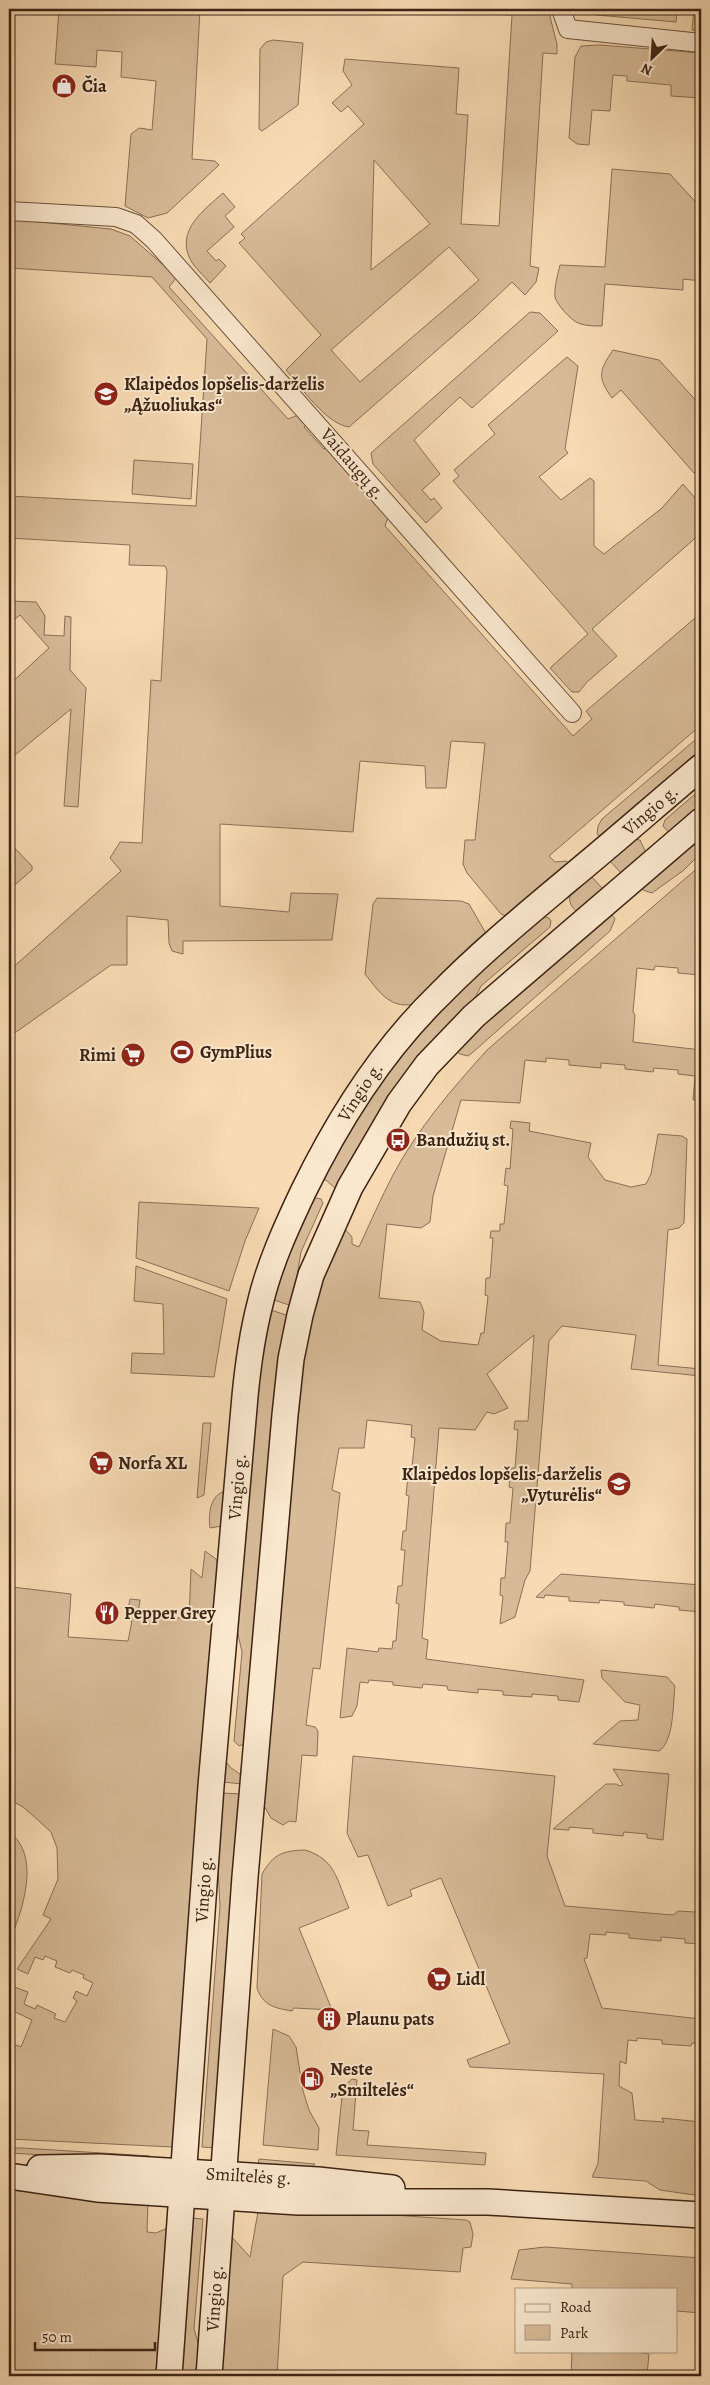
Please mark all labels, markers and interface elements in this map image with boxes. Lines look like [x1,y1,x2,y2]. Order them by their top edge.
north arrow [628,32,678,82]
text: N [638,59,655,80]
shop icon: Čia [51,73,77,99]
place label: Čia [82,74,107,98]
place label: Klaipėdos lopšelis-darželis „Ąžuoliukas“ [124,372,324,417]
school or university icon: Klaipėdos lopšelis-darželis „Ąžuoliukas“ [93,381,119,407]
street label: Vaidaugų g. [315,422,391,505]
street label: Vingio g. [617,779,683,841]
sports icon: GymPlius [169,1039,195,1065]
place label: GymPlius [200,1040,272,1064]
supermarket icon: Rimi [120,1042,146,1068]
place label: Rimi [79,1043,116,1067]
street label: Vingio g. [331,1057,389,1127]
bus stop icon: Bandužių st. [385,1127,411,1153]
place label: Bandužių st. [416,1128,510,1152]
supermarket icon: Norfa XL [88,1450,114,1476]
place label: Norfa XL [118,1451,188,1475]
street label: Vingio g. [222,1453,252,1522]
place label: Klaipėdos lopšelis-darželis „Vyturėlis“ [402,1462,602,1507]
school or university icon: Klaipėdos lopšelis-darželis „Vyturėlis“ [606,1471,632,1497]
restaurant icon: Pepper Grey [94,1600,120,1626]
place label: Pepper Grey [124,1601,216,1625]
street label: Vingio g. [189,1855,218,1924]
supermarket icon: Lidl [426,1966,452,1992]
place label: Lidl [456,1967,485,1991]
building icon: Plaunu pats [316,2006,342,2032]
place label: Plaunu pats [346,2007,434,2031]
place label: Neste „Smiltelės“ [330,2057,414,2102]
fuel station icon: Neste „Smiltelės“ [299,2066,325,2092]
street label: Smiltelės g. [205,2161,292,2190]
street label: Vingio g. [200,2264,229,2333]
legend [515,2288,678,2352]
text: Road [560,2297,592,2317]
scale bar [35,2320,155,2352]
text: Park [560,2323,589,2343]
text: 50 m [42,2327,72,2347]

